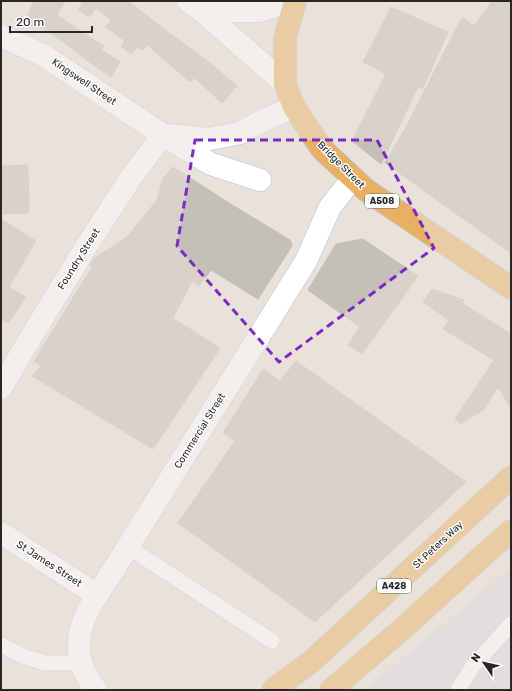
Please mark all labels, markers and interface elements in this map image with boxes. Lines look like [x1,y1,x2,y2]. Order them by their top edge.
scale bar [10,8,92,34]
text: 20 m [16,15,44,29]
street label: Kingswell Street [50,56,119,108]
street label: Bridge Street [315,139,367,191]
road number: A508 [365,194,399,208]
street label: Foundry Street [55,226,103,292]
street label: Commercial Street [172,391,228,471]
street label: St Peters Way [411,518,466,571]
street label: St James Street [14,538,84,590]
road number: A428 [377,579,411,593]
north arrow [464,643,504,683]
text: N [469,651,484,665]

